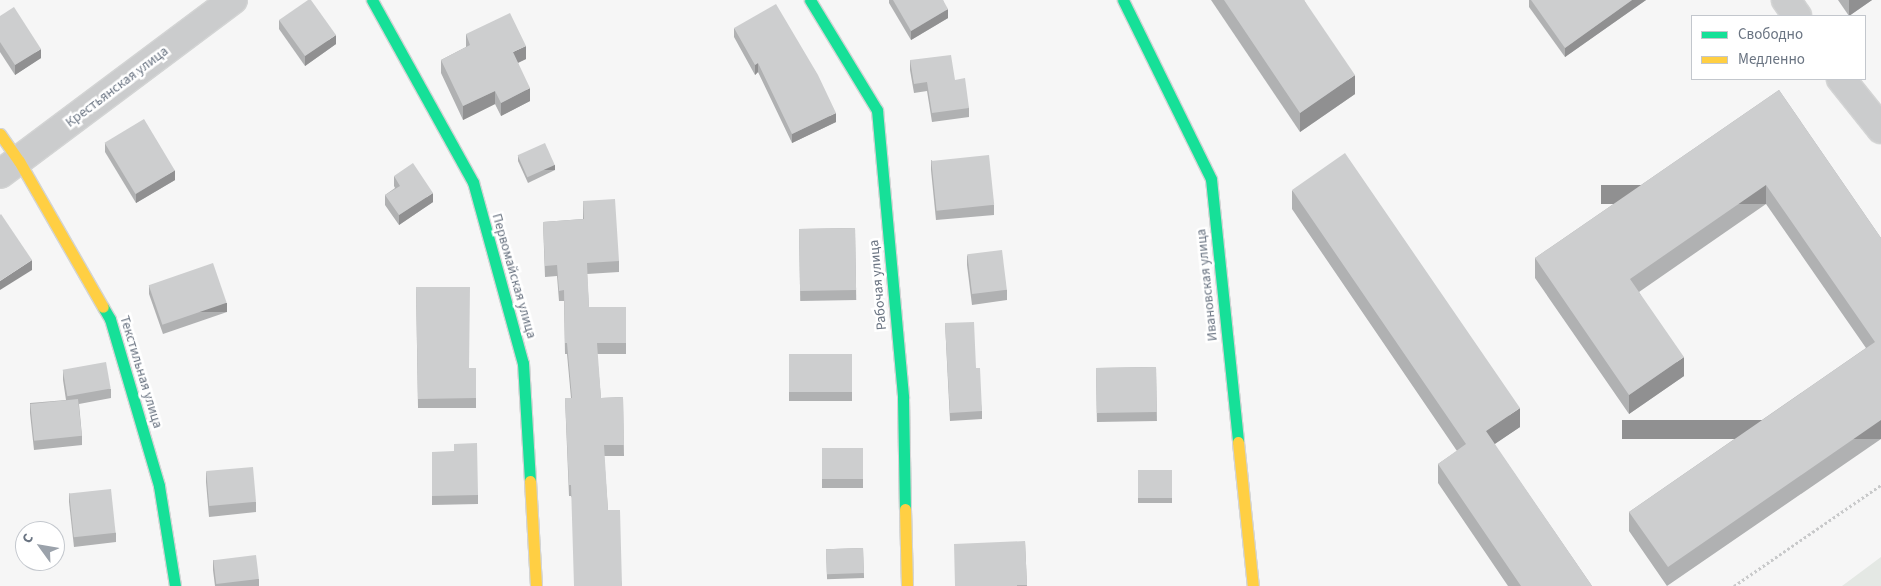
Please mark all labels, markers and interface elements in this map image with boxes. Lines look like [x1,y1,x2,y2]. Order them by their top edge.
legend [1691,15,1866,80]
text: Свободно [1738,24,1803,45]
street label: Крестьянская улица [62,43,172,131]
text: Медленно [1738,49,1805,70]
street label: Первомайская улица [488,212,540,340]
street label: Ивановская улица [1193,228,1221,342]
street label: Рабочая улица [866,239,890,331]
street label: Текстильная улица [116,314,166,430]
north arrow [15,521,65,571]
text: С [17,530,39,547]

